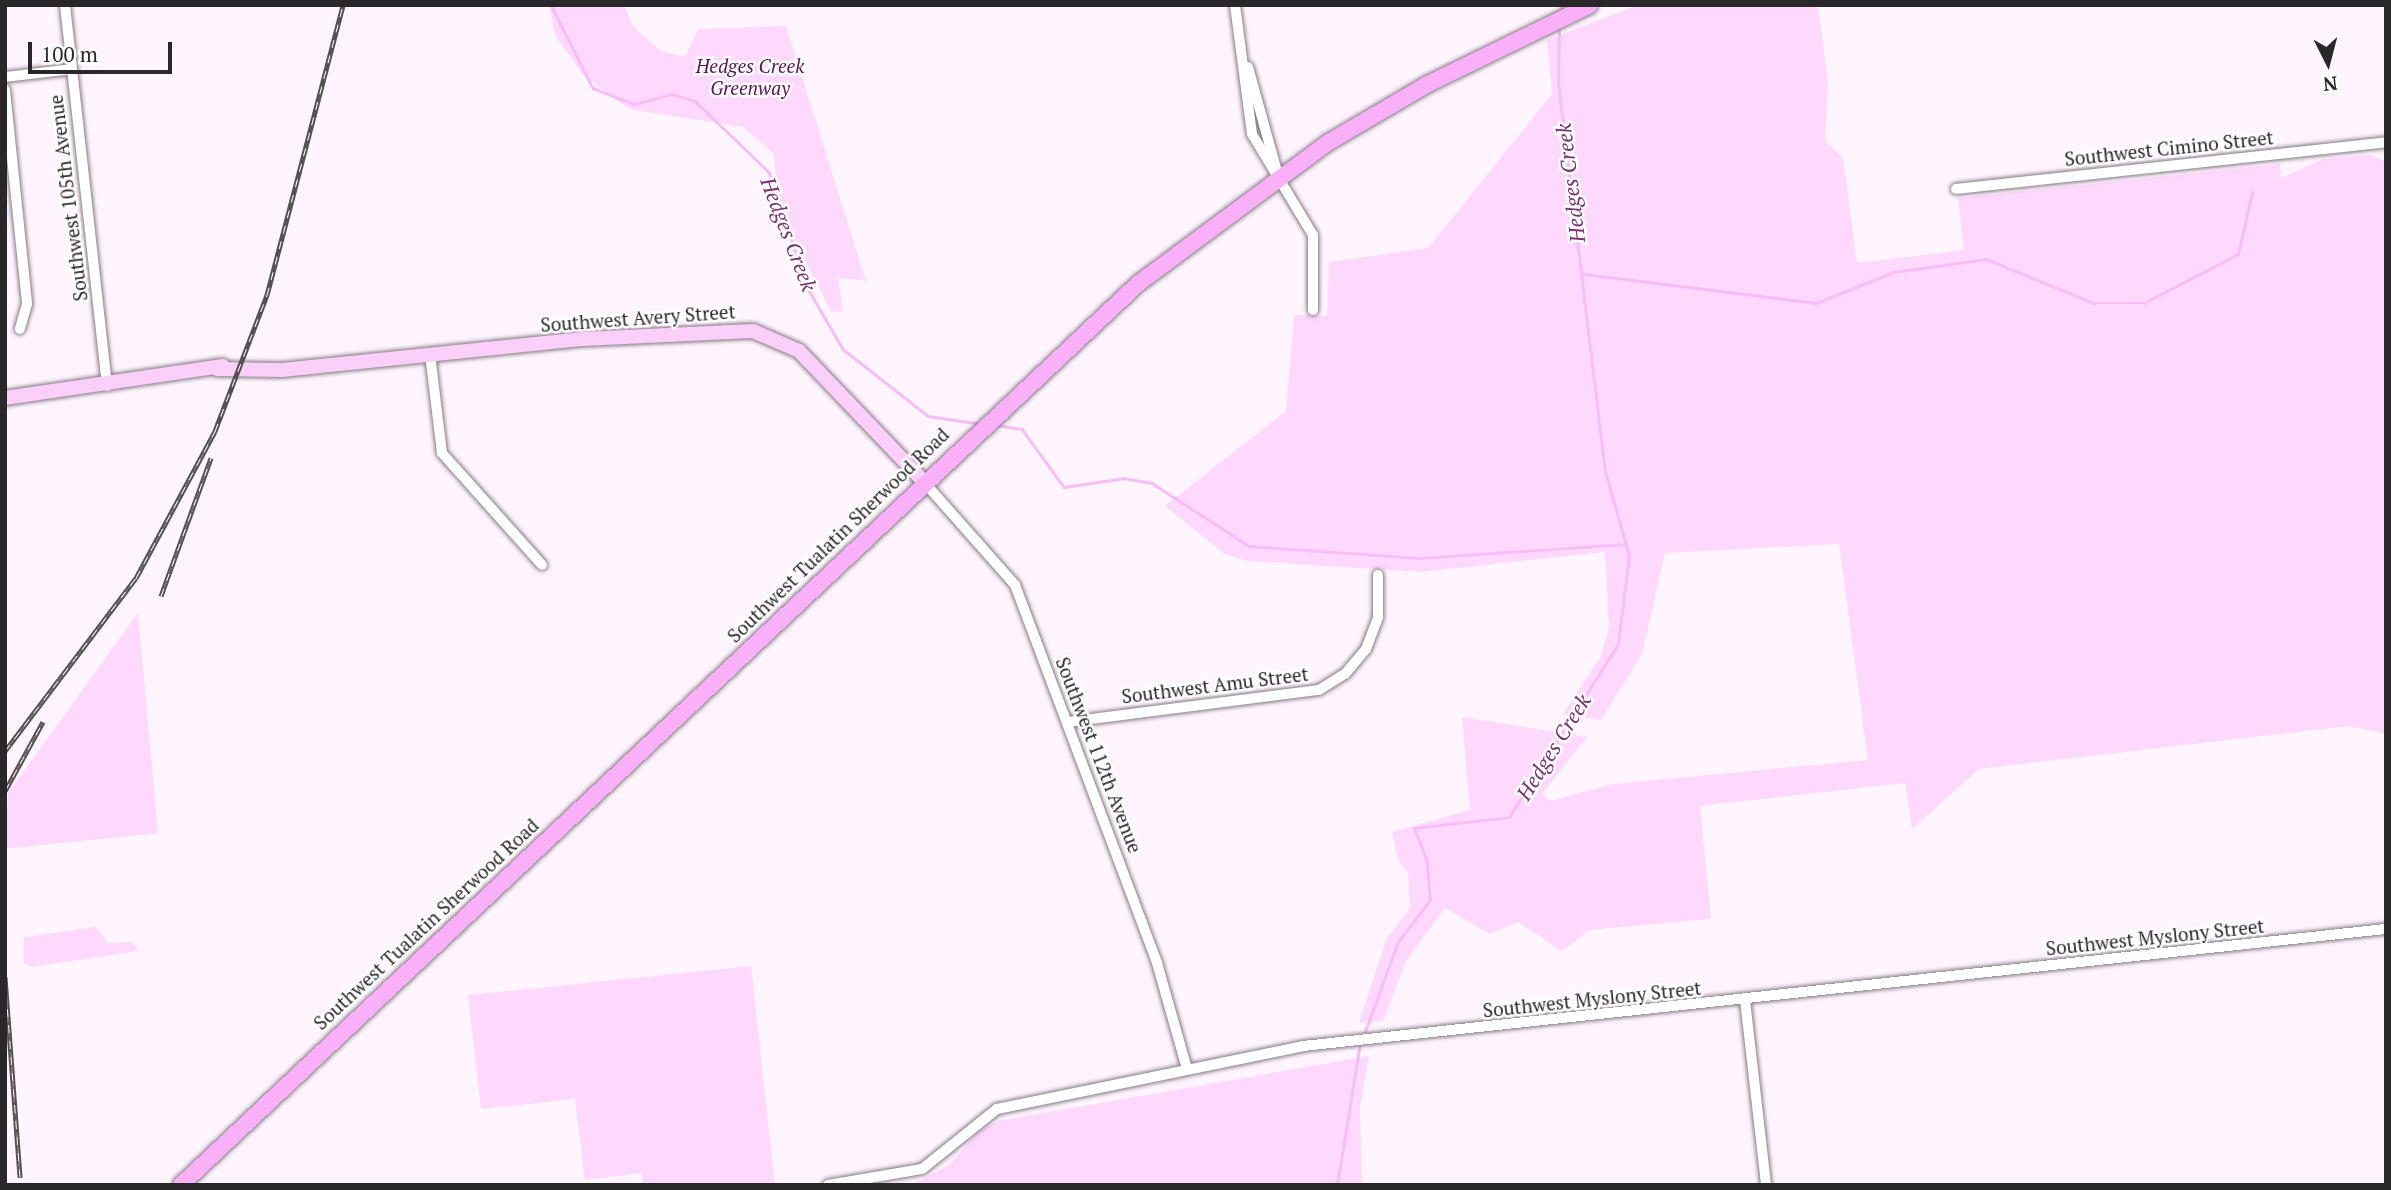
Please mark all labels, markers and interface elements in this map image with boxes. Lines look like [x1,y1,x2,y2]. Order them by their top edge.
scale bar [32,28,175,72]
north arrow [2293,28,2363,98]
text: 100 m [41,40,98,68]
park label: Hedges Creek Greenway [696,55,804,99]
text: N [2322,71,2339,98]
street label: Southwest 105th Avenue [44,93,92,303]
water label: Hedges Creek [1550,122,1590,244]
street label: Southwest Cimino Street [2063,126,2275,170]
water label: Hedges Creek [756,173,822,295]
street label: Southwest Avery Street [540,300,736,336]
street label: Southwest Tualatin Sherwood Road [723,423,953,647]
street label: Southwest 112th Avenue [1051,654,1147,856]
street label: Southwest Amu Street [1120,662,1310,708]
water label: Hedges Creek [1510,689,1596,805]
street label: Southwest Tualatin Sherwood Road [309,814,543,1034]
street label: Southwest Myslony Street [2045,914,2265,960]
street label: Southwest Myslony Street [1482,976,1702,1022]

